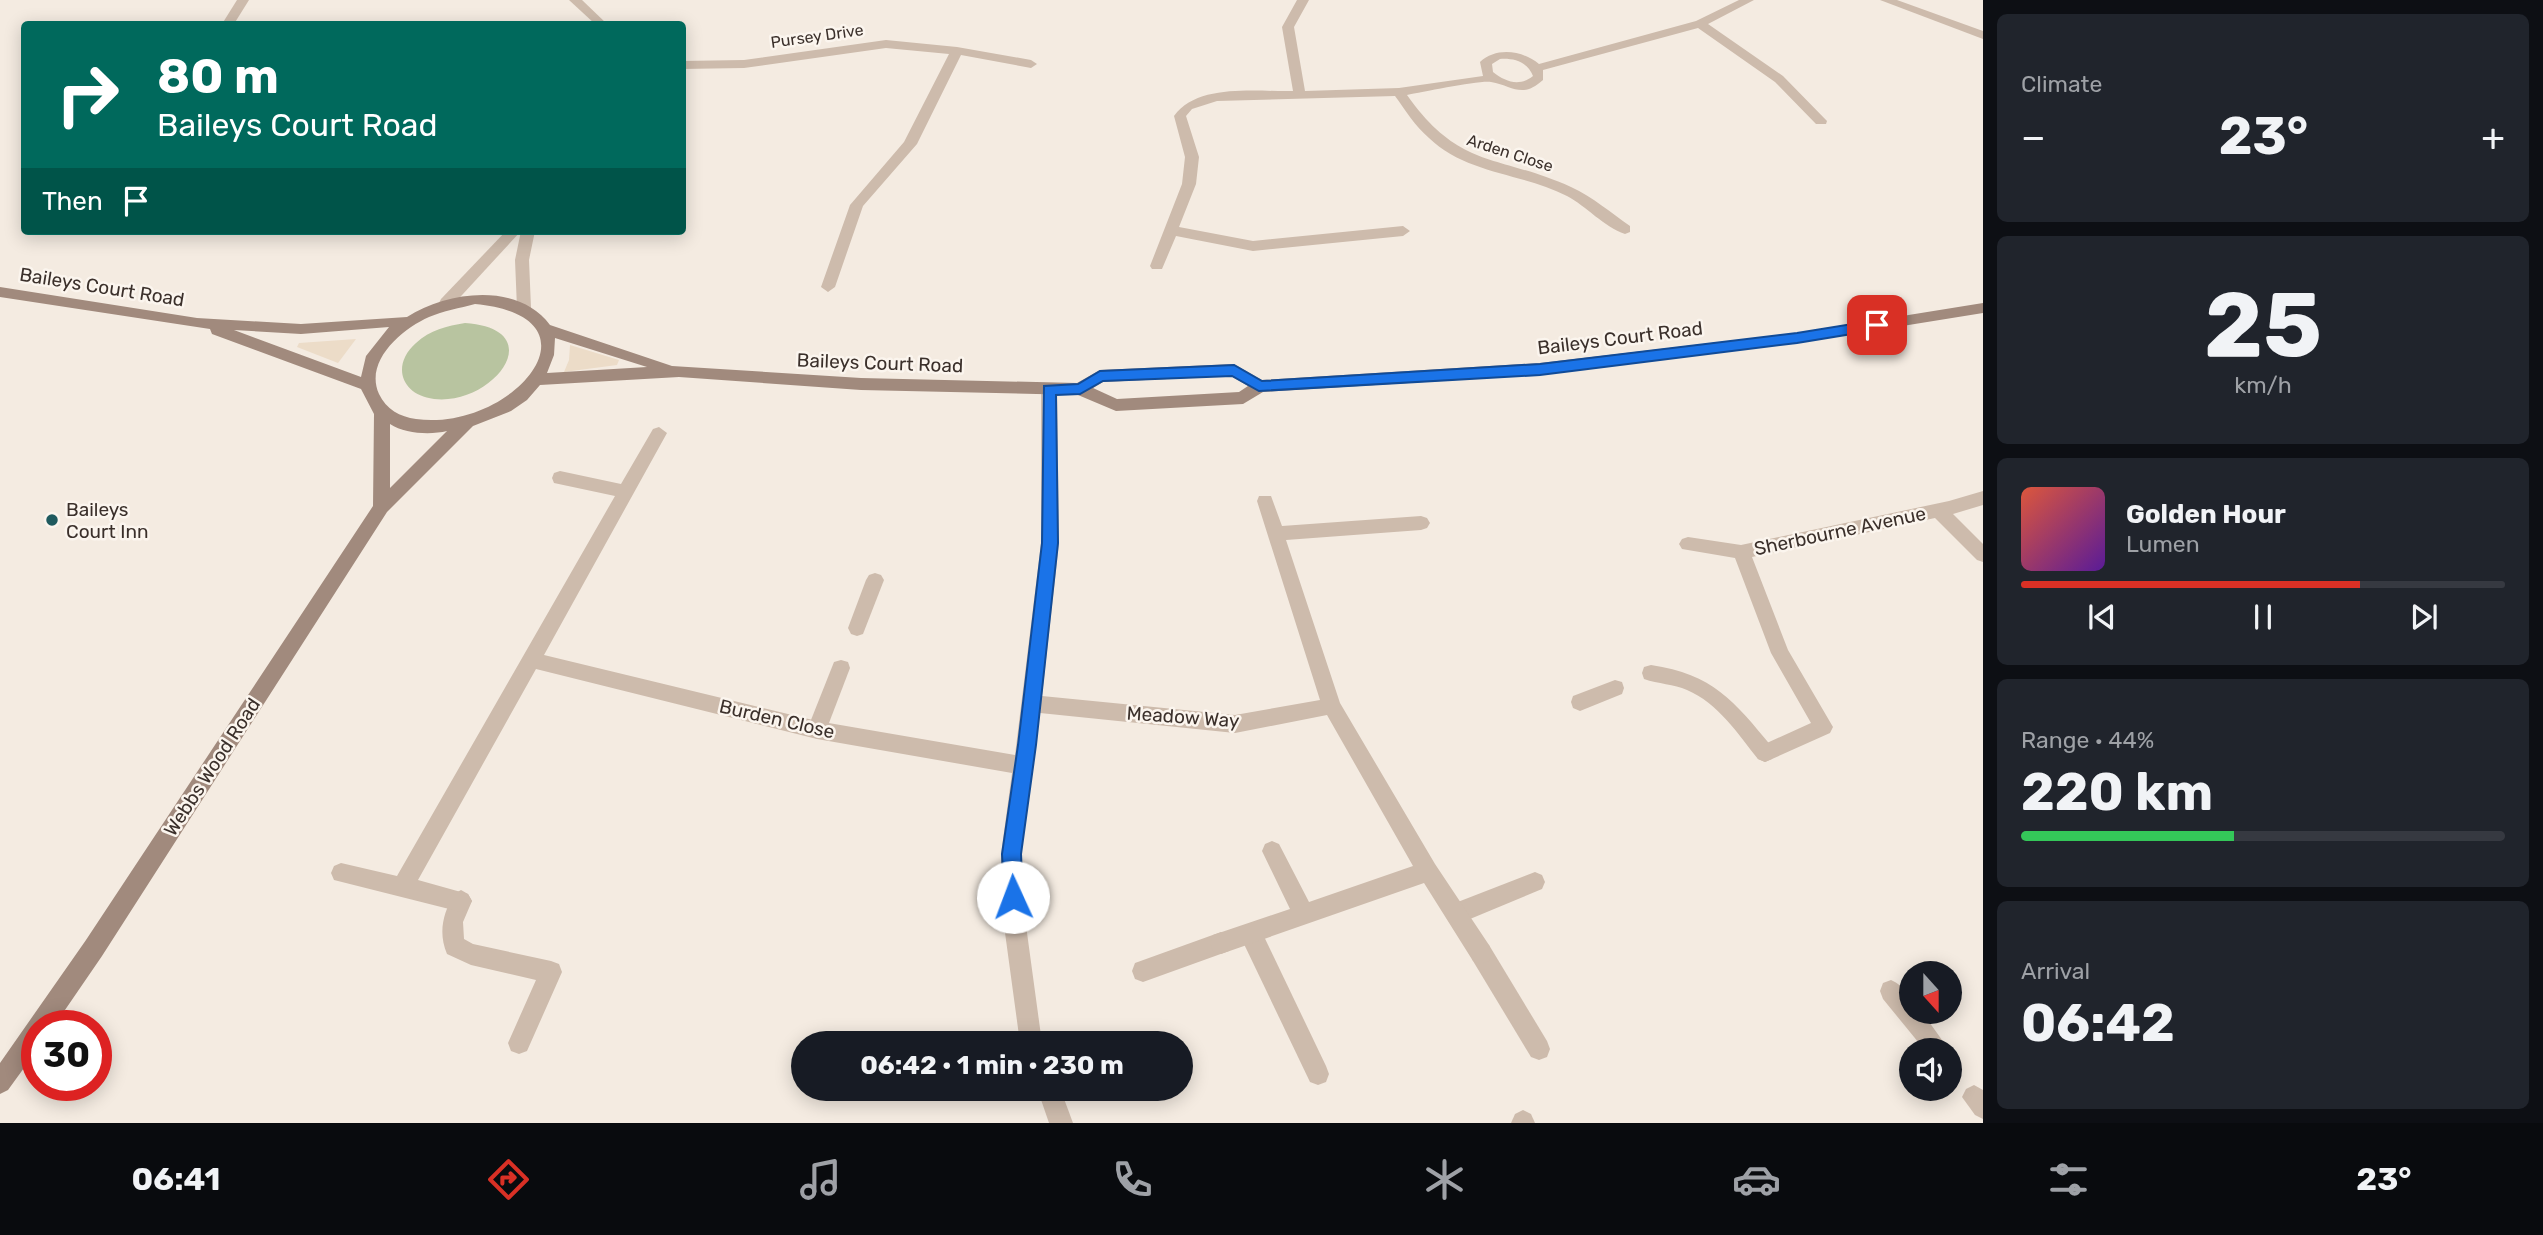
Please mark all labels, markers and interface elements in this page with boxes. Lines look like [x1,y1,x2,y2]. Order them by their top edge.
street label: Pursey Drive [769,20,865,52]
text: 80 m [157,47,279,105]
icon: right [42,49,133,140]
text: Climate [2021,70,2102,98]
text: 23° [2219,105,2308,167]
text: Baileys Court Road [157,106,437,144]
text: − [2021,114,2046,160]
text: + [2481,114,2505,160]
street label: Arden Close [1464,130,1556,176]
icon: arrive [117,182,155,220]
text: Then [42,186,103,217]
street label: Baileys Court Road [18,263,186,311]
text: 25 [2204,271,2322,379]
pin [1847,295,1907,355]
icon: arrive [1858,306,1896,344]
street label: Baileys Court Road [1536,316,1704,360]
street label: Baileys Court Road [796,349,964,377]
text: km/h [2234,371,2292,399]
place label: Baileys Court Inn [66,498,149,543]
text: Golden Hour [2126,499,2286,530]
street label: Sherbourne Avenue [1752,502,1928,560]
marker: Baileys Court Inn [44,512,60,528]
text: Lumen [2126,530,2200,558]
icon: previous [2083,598,2121,636]
icon: pause [2244,598,2282,636]
icon: next [2405,598,2443,636]
street label: Webbs Wood Road [159,694,265,840]
street label: Burden Close [717,695,837,743]
street label: Meadow Way [1126,702,1240,732]
text: Range · 44% [2021,726,2154,754]
text: 220 km [2021,761,2213,823]
position arrow [976,860,1050,934]
text: Arrival [2021,957,2090,985]
north arrow [1899,961,1962,1024]
map controls [1899,961,1962,1101]
text: 06:42 [2021,992,2175,1054]
speed limit sign: 30 [21,1010,112,1101]
button: sound [1899,1038,1962,1101]
text: 06:42 · 1 min · 230 m [860,1050,1124,1081]
icon: directions [484,1155,533,1204]
icon: music [796,1155,845,1204]
icon: phone [1108,1155,1157,1204]
icon: climate [1420,1155,1469,1204]
icon: car [1732,1155,1781,1204]
icon: filters [2044,1155,2093,1204]
text: 06:41 [132,1160,220,1198]
text: 23° [2356,1160,2411,1198]

